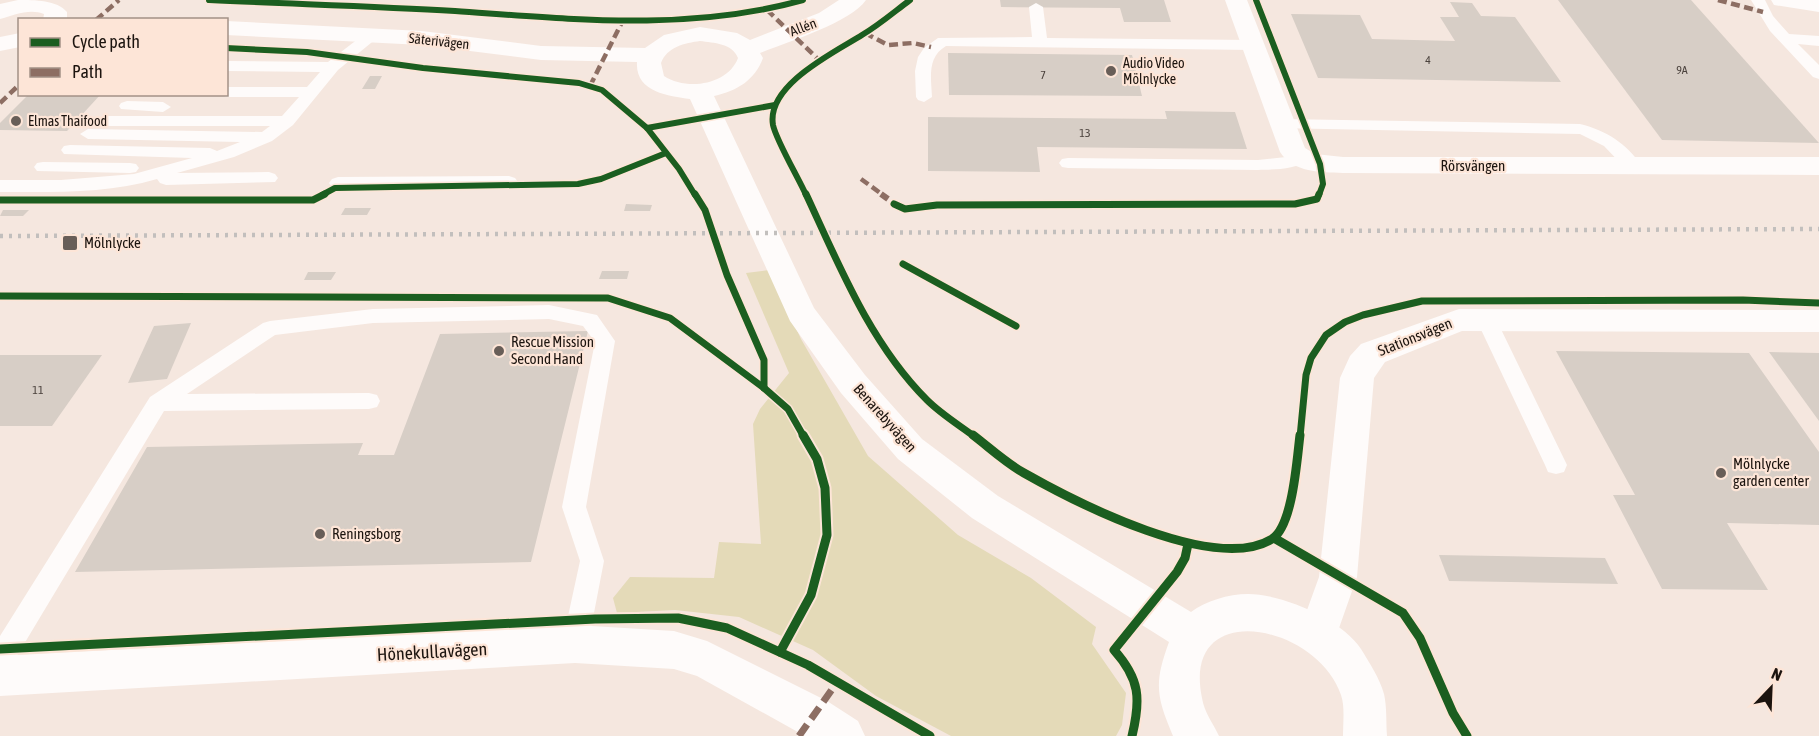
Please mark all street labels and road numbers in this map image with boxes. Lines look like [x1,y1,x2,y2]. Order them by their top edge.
street label: Allén [787,15,819,39]
street label: Säterivägen [408,30,470,52]
street label: Rörsvängen [1441,157,1505,174]
street label: Stationsvägen [1375,314,1454,359]
street label: Benarebyvägen [850,380,920,455]
street label: Hönekullavägen [376,638,488,665]

